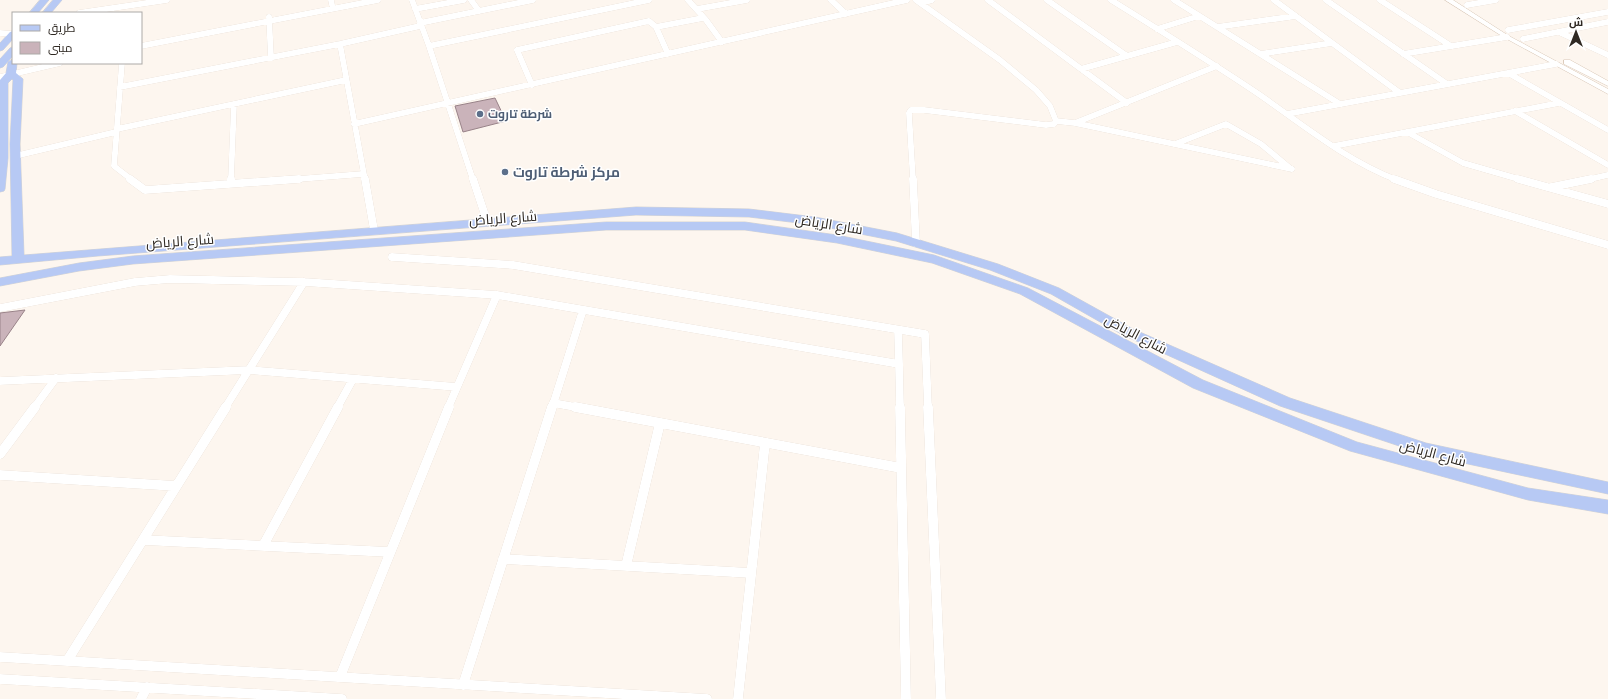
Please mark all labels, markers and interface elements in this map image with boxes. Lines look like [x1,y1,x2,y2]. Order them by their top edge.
legend [12,12,142,64]
north arrow [1556,12,1596,52]
text: ش [1569,16,1583,29]
text: طريق [48,21,76,35]
text: مبنى [48,41,73,55]
place label: شرطة تاروت [488,107,552,122]
marker: شرطة تاروت [475,109,485,119]
place label: مركز شرطة تاروت [513,164,620,181]
marker: مركز شرطة تاروت [500,167,510,177]
street label: شارع الرياض [468,208,538,229]
street label: شارع الرياض [794,211,864,238]
street label: شارع الرياض [145,231,215,252]
street label: شارع الرياض [1102,311,1170,358]
street label: شارع الرياض [1398,436,1468,471]

